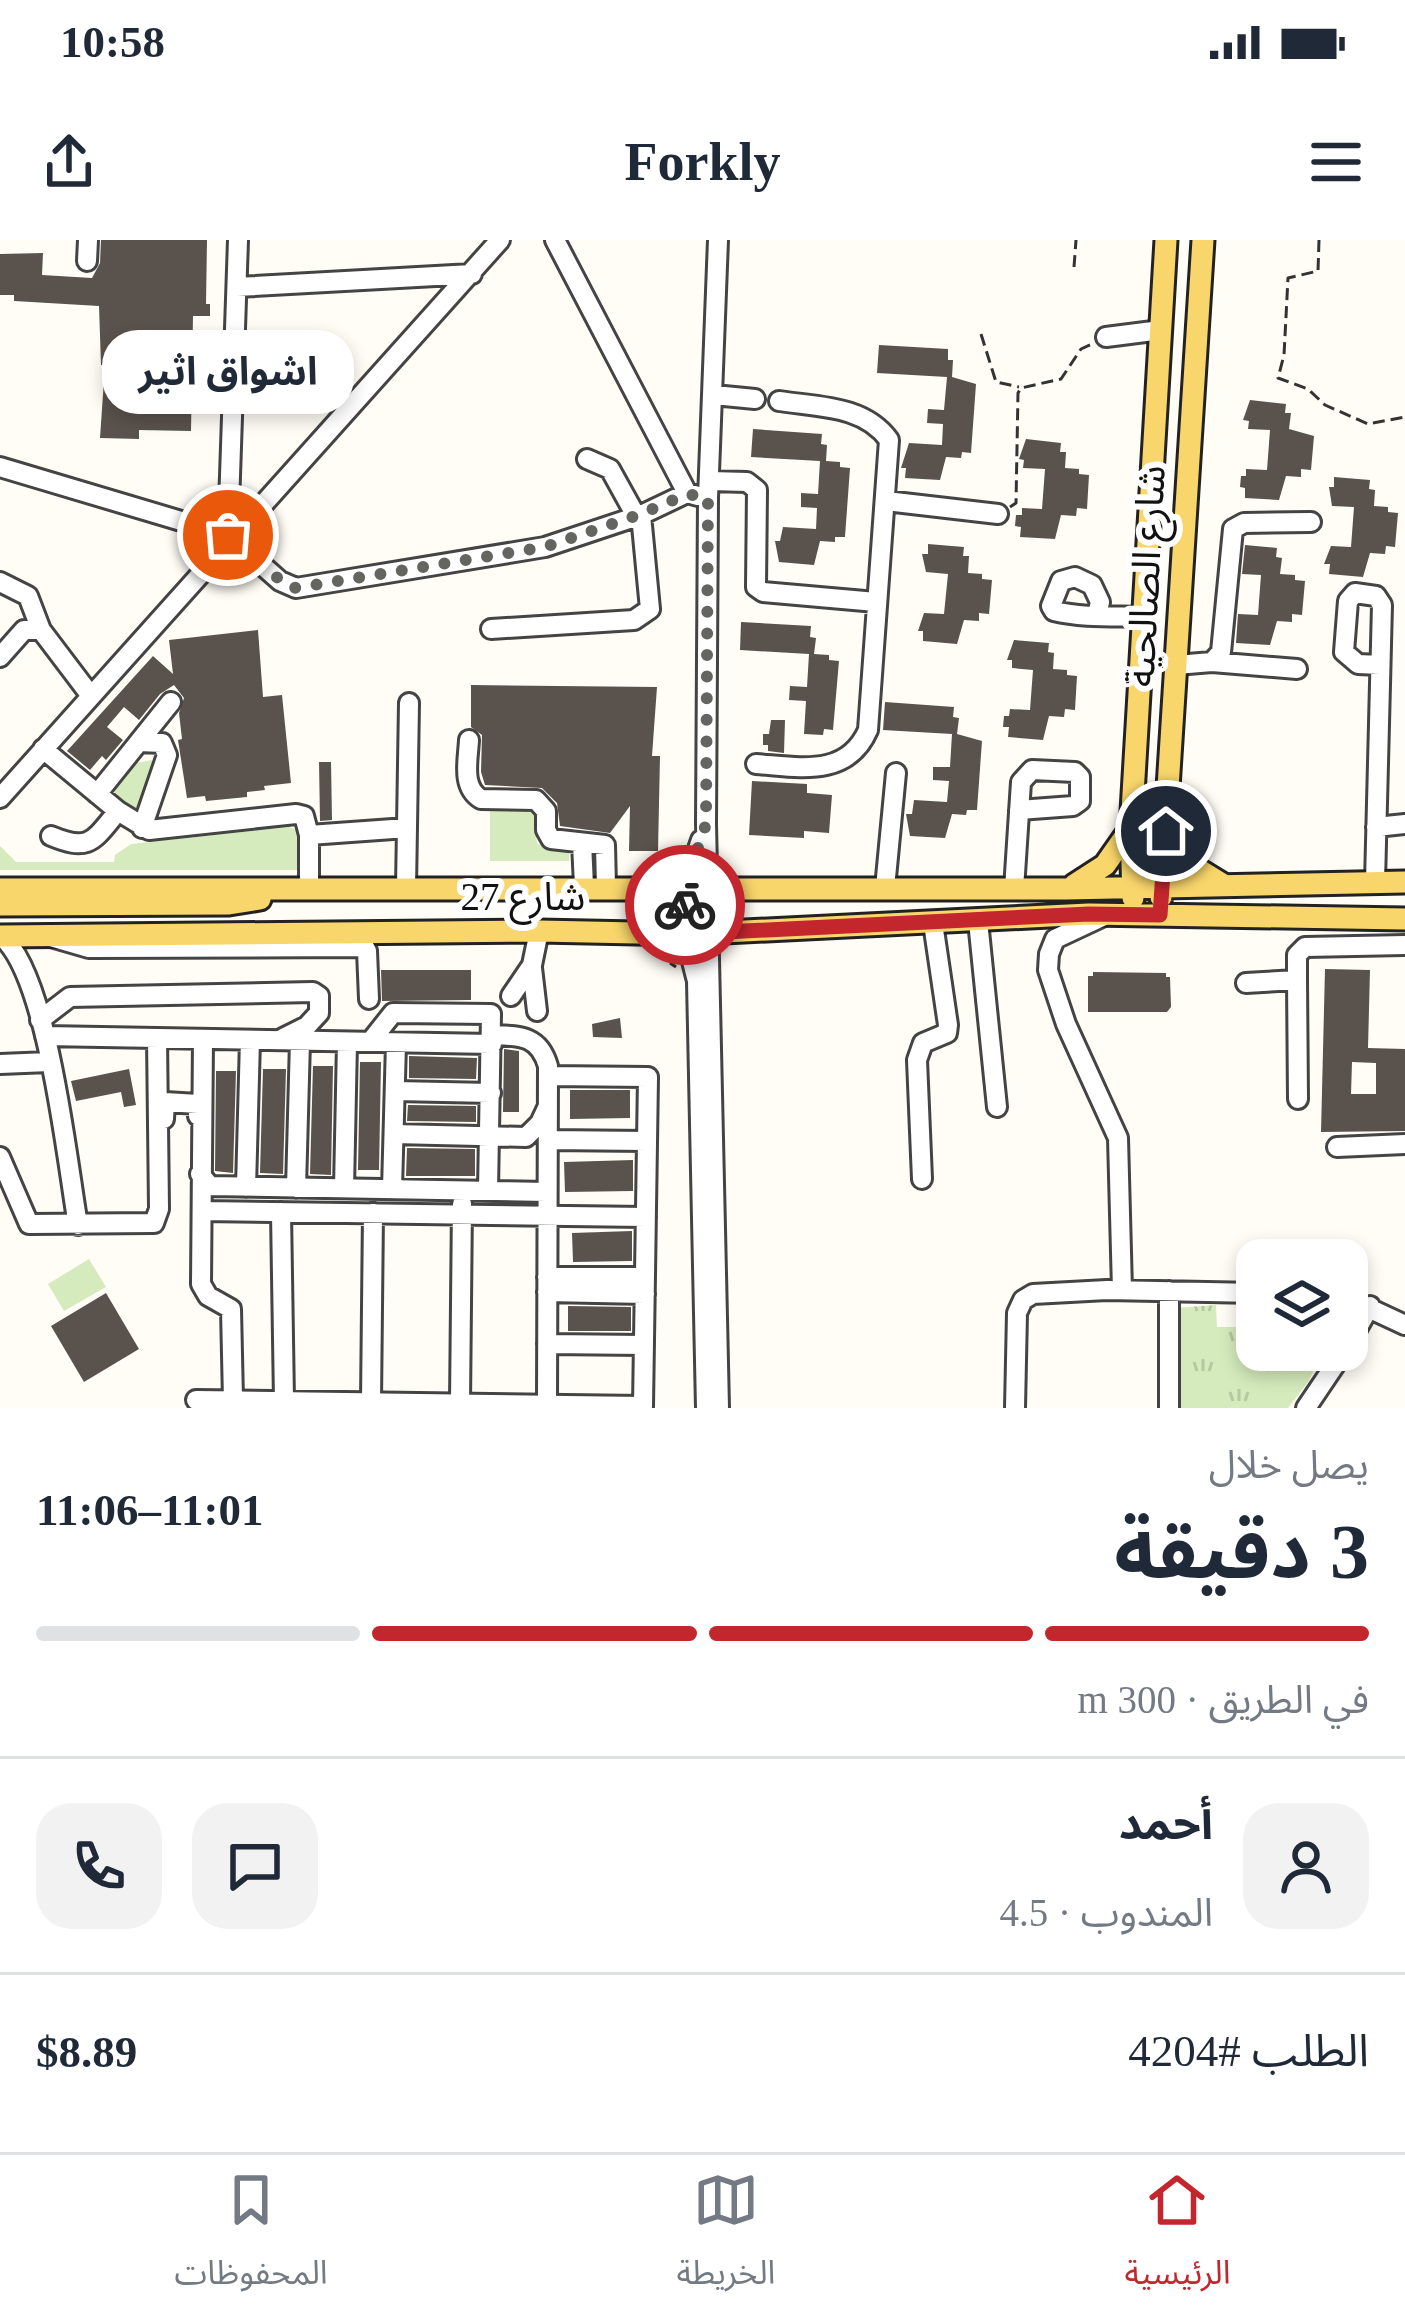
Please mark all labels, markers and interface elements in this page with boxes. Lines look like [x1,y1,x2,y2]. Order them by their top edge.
text: 10:58 [60,17,165,67]
icon: share [36,129,102,195]
icon: menu [1303,129,1369,195]
text: Forkly [625,132,781,192]
callout: اشواق اثير [102,331,354,415]
text: اشواق اثير [138,350,318,393]
street label: شارع الصالحية [1118,464,1180,688]
pin [177,484,279,586]
icon: bag [195,502,261,568]
pin [1115,780,1217,882]
icon: home [1133,798,1199,864]
courier [625,845,745,965]
icon: bike [652,872,718,938]
street label: شارع 27 [461,875,585,925]
map controls [1236,1239,1368,1371]
button: layers [1236,1239,1368,1371]
text: يصل خلال [1209,1443,1369,1486]
text: 11:01–11:06 [36,1485,264,1535]
text: 3 دقيقة [1114,1508,1369,1595]
text: في الطريق · 300 m [1077,1678,1369,1721]
text: أحمد [1119,1799,1213,1849]
button: phone [36,1803,162,1929]
button: chat [192,1803,318,1929]
button: person [1243,1803,1369,1929]
text: المندوب · 4.5 [1000,1891,1213,1934]
text: الطلب #4204 [1128,2026,1369,2076]
text: $8.89 [36,2027,137,2077]
tab: المحفوظات [174,2167,328,2308]
tab: الخريطة [677,2167,775,2308]
tab: الرئيسية [1124,2167,1231,2308]

